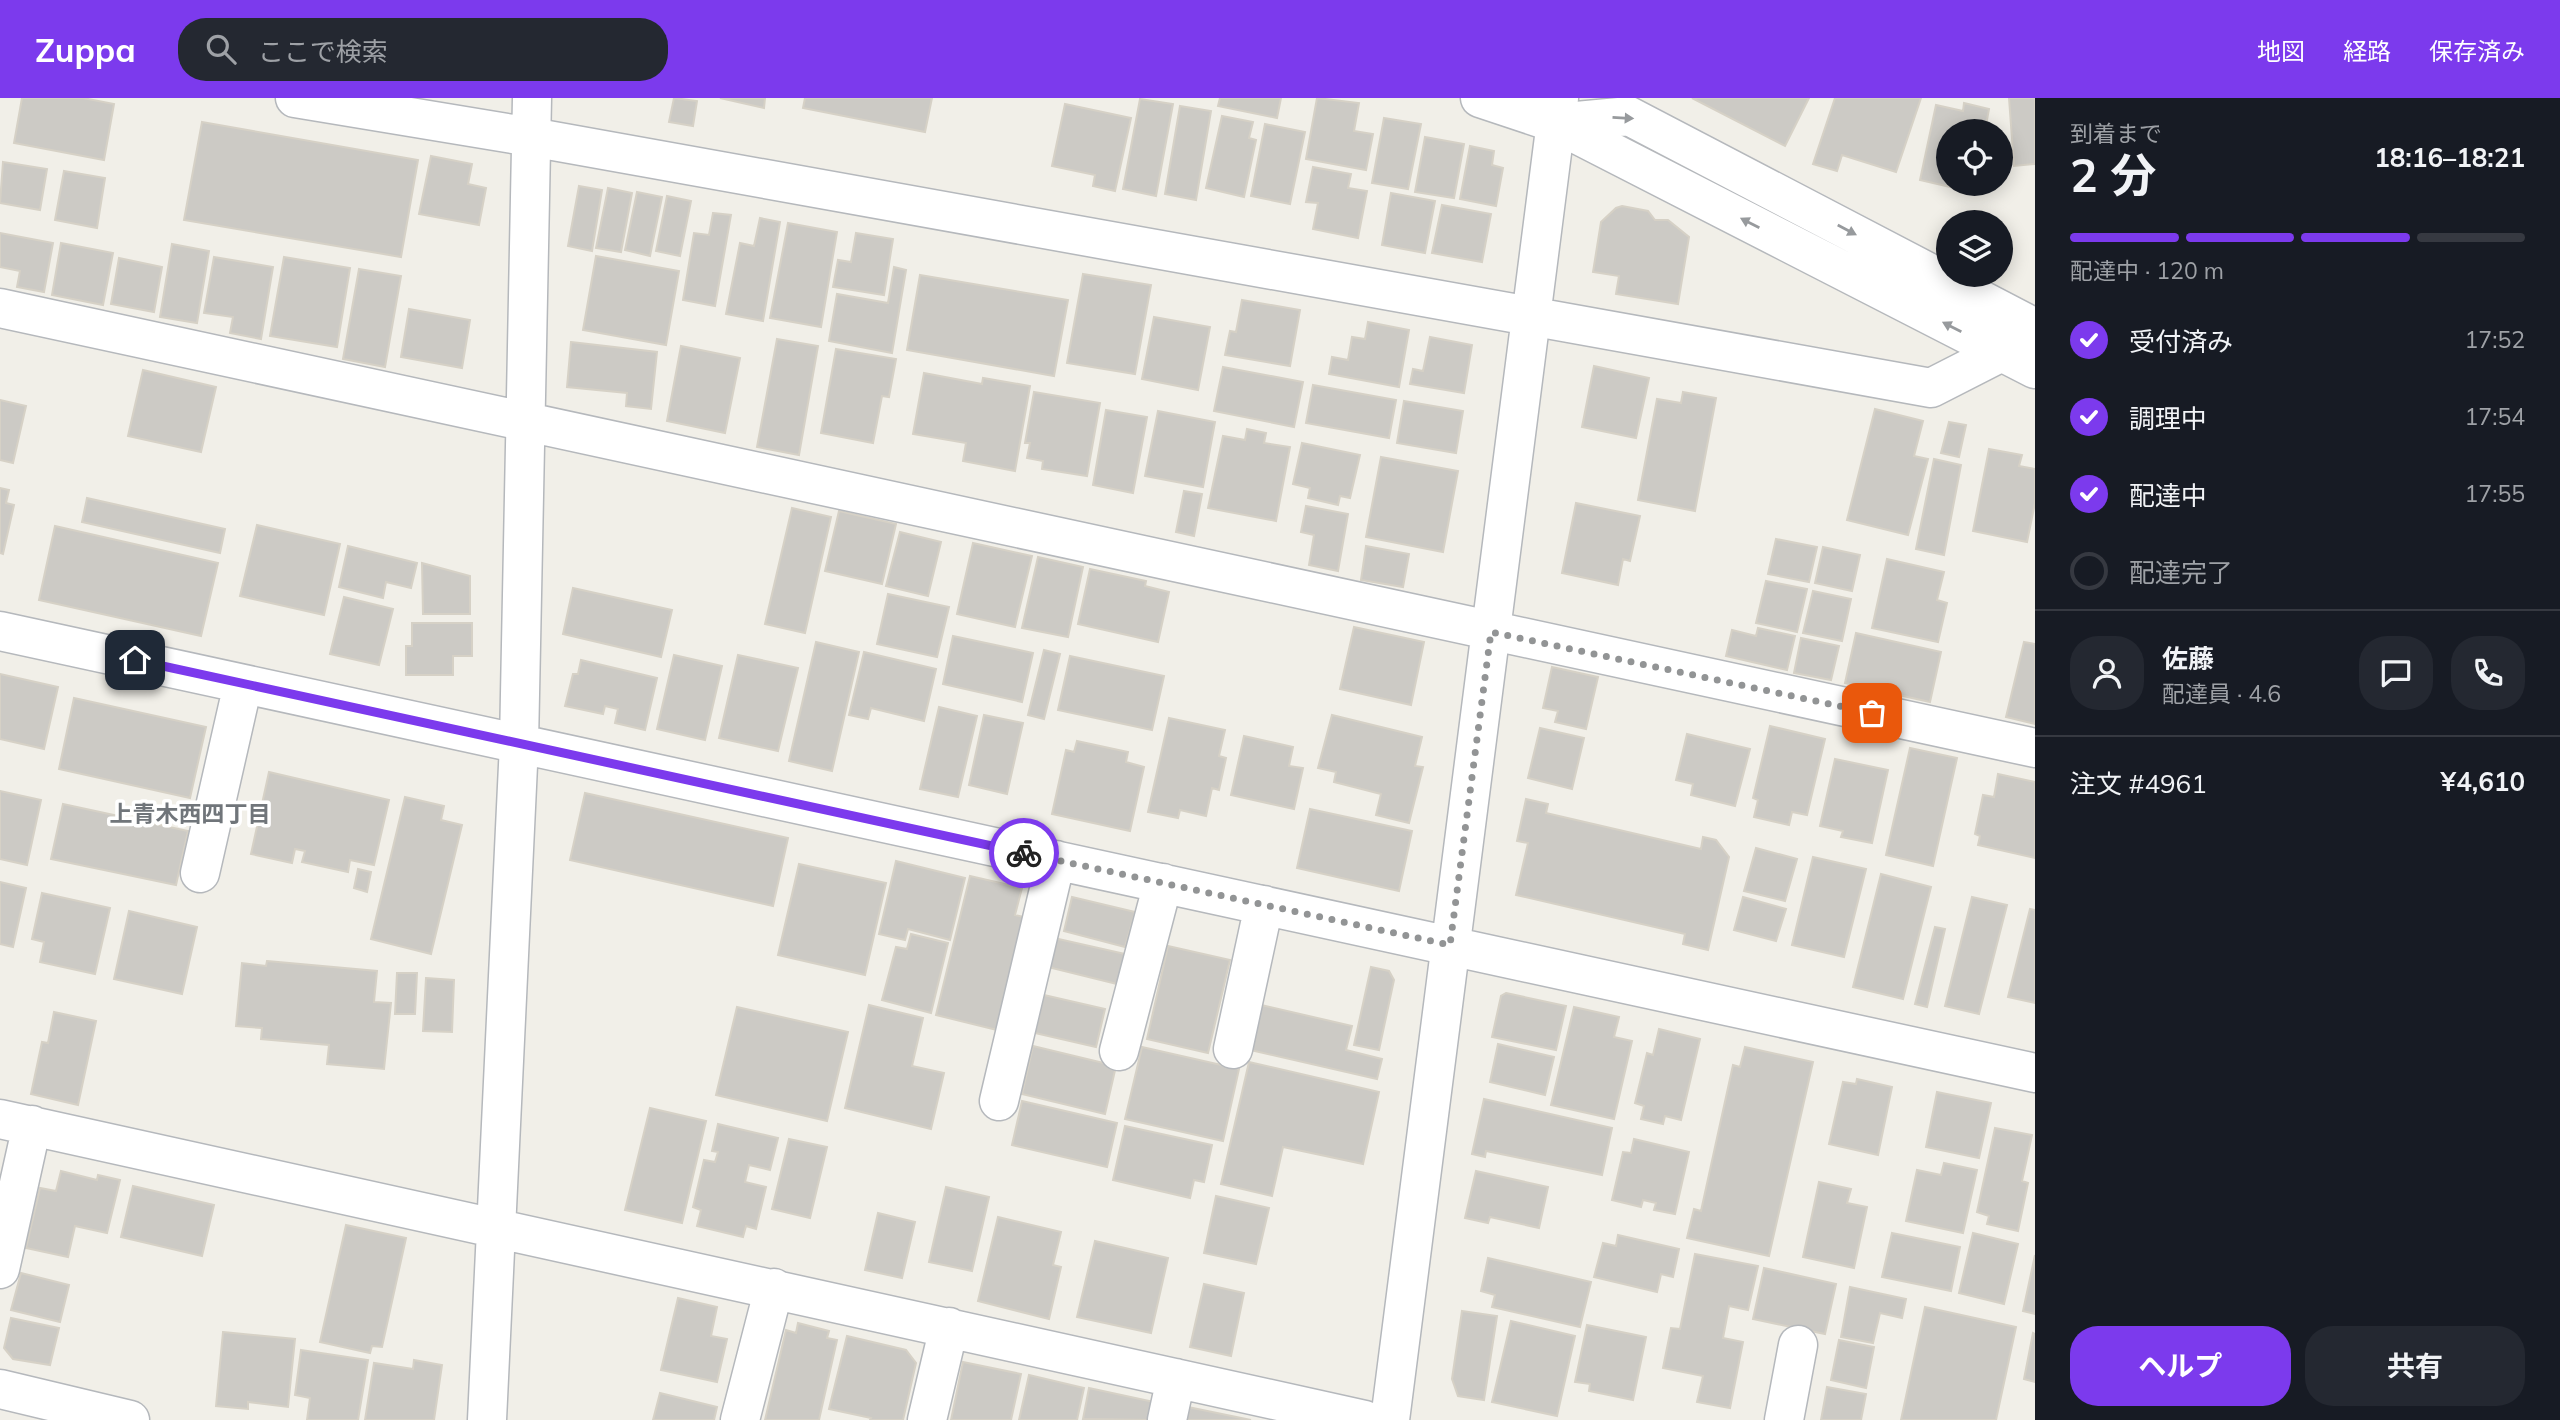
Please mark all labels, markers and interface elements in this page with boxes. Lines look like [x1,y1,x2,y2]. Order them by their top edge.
search box [178,18,668,81]
text: Zuppa [35,29,136,70]
icon: search [202,30,240,68]
text: ここで検索 [258,35,388,68]
text: 地図 [2257,36,2305,66]
text: 経路 [2343,36,2391,66]
text: 保存済み [2429,36,2525,66]
one-way arrow [1612,113,1634,124]
map controls [1936,119,2013,287]
button: locate [1936,119,2013,196]
text: 到着まで [2070,119,2162,148]
text: 18:16–18:21 [2374,141,2525,174]
text: 2 分 [2070,146,2156,204]
button: layers [1936,210,2013,287]
one-way arrow [1740,218,1760,229]
one-way arrow [1837,224,1857,236]
text: 配達中 · 120 m [2070,256,2224,285]
one-way arrow [1943,321,1962,333]
icon: check [2070,321,2108,359]
text: 受付済み [2129,325,2233,358]
text: 17:52 [2465,325,2525,354]
icon: check [2070,398,2108,436]
text: 調理中 [2129,402,2207,435]
text: 17:54 [2465,402,2525,431]
icon: check [2070,475,2108,513]
text: 配達中 [2129,479,2207,512]
text: 17:55 [2465,479,2525,508]
text: 配達完了 [2129,556,2233,589]
pin [105,630,165,690]
button: person [2070,636,2144,710]
button: chat [2359,636,2433,710]
button: phone [2451,636,2525,710]
icon: home [116,641,154,679]
text: 佐藤 [2162,642,2214,675]
text: 配達員 · 4.6 [2162,679,2281,708]
pin [1842,683,1902,743]
icon: bag [1853,694,1891,732]
text: ¥4,610 [2441,765,2525,798]
text: 注文 #4961 [2070,767,2207,800]
district label: 上青木西四丁目 [110,799,271,828]
courier [989,818,1059,888]
icon: bike [1005,834,1043,872]
button: ヘルプ [2070,1326,2291,1406]
button: 共有 [2305,1326,2525,1406]

